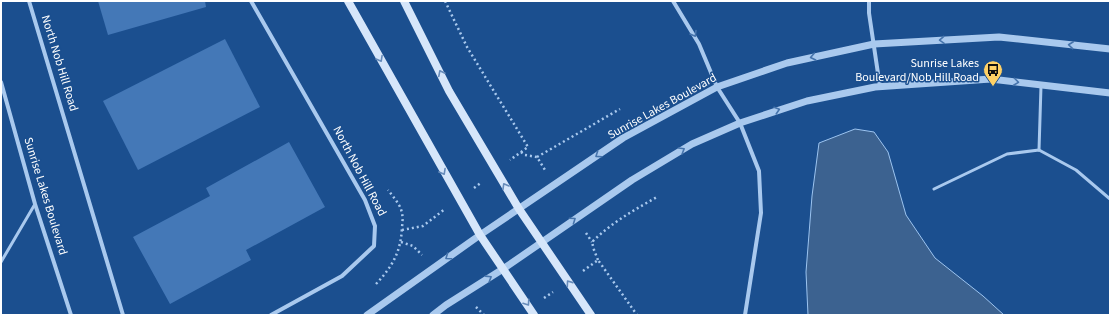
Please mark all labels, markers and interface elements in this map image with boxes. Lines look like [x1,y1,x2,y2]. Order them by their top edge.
street label: North Nob Hill Road [37,13,82,113]
one-way arrow [689,30,696,37]
one-way arrow [939,36,945,45]
one-way arrow [1068,40,1074,49]
one-way arrow [810,53,816,61]
one-way arrow [375,54,382,62]
place label: Sunrise Lakes Boulevard/Nob Hill Road [855,55,979,86]
bus stop icon: Sunrise Lakes Boulevard/Nob Hill Road [982,59,1004,87]
street label: Sunrise Lakes Boulevard [605,69,720,144]
one-way arrow [438,70,445,78]
one-way arrow [1013,77,1019,86]
one-way arrow [773,107,780,115]
street label: North Nob Hill Road [329,123,390,219]
street label: Sunrise Lakes Boulevard [20,135,72,257]
one-way arrow [678,147,685,154]
one-way arrow [596,150,603,157]
one-way arrow [439,168,446,175]
one-way arrow [503,183,510,190]
one-way arrow [569,217,576,225]
one-way arrow [445,252,452,260]
one-way arrow [484,276,491,283]
one-way arrow [566,280,574,287]
one-way arrow [522,299,529,306]

